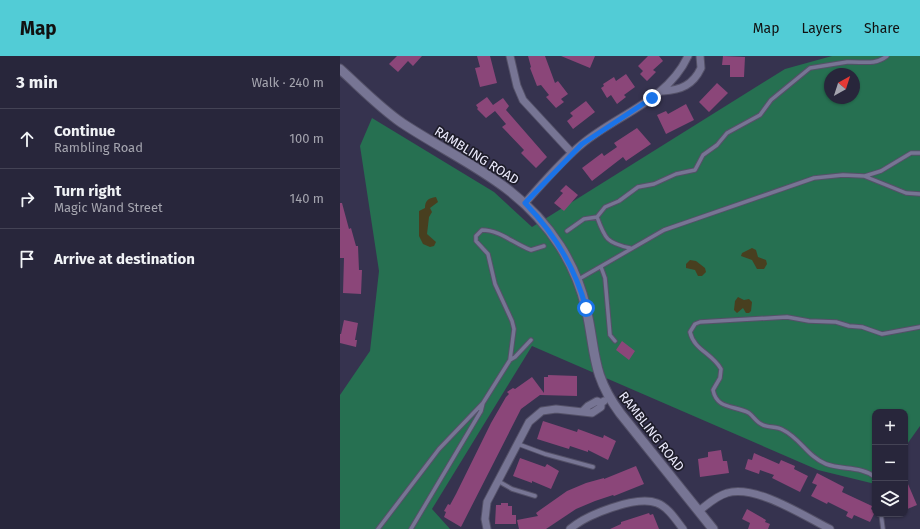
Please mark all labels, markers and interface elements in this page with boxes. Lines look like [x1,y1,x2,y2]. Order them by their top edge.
text: Map [20,17,57,40]
text: Map [753,20,779,37]
text: Layers [801,20,842,37]
text: Share [864,20,900,37]
north arrow [824,68,860,104]
text: 3 min [16,72,58,93]
text: Walk · 240 m [251,75,324,90]
route end [643,89,661,107]
text: Continue [54,122,115,140]
street label: RAMBLING ROAD [432,123,522,187]
icon: ahead [16,128,38,150]
text: 100 m [289,131,324,146]
text: Rambling Road [54,140,143,155]
text: Turn right [54,182,121,200]
icon: right [16,188,38,210]
text: 140 m [290,191,324,206]
text: Magic Wand Street [54,200,163,215]
icon: arrive [16,248,38,270]
text: Arrive at destination [54,250,195,268]
route start [577,299,595,317]
street label: RAMBLING ROAD [616,389,687,474]
map controls [872,409,908,517]
button: + [872,409,908,445]
button: − [872,445,908,481]
button: layers [872,481,908,517]

